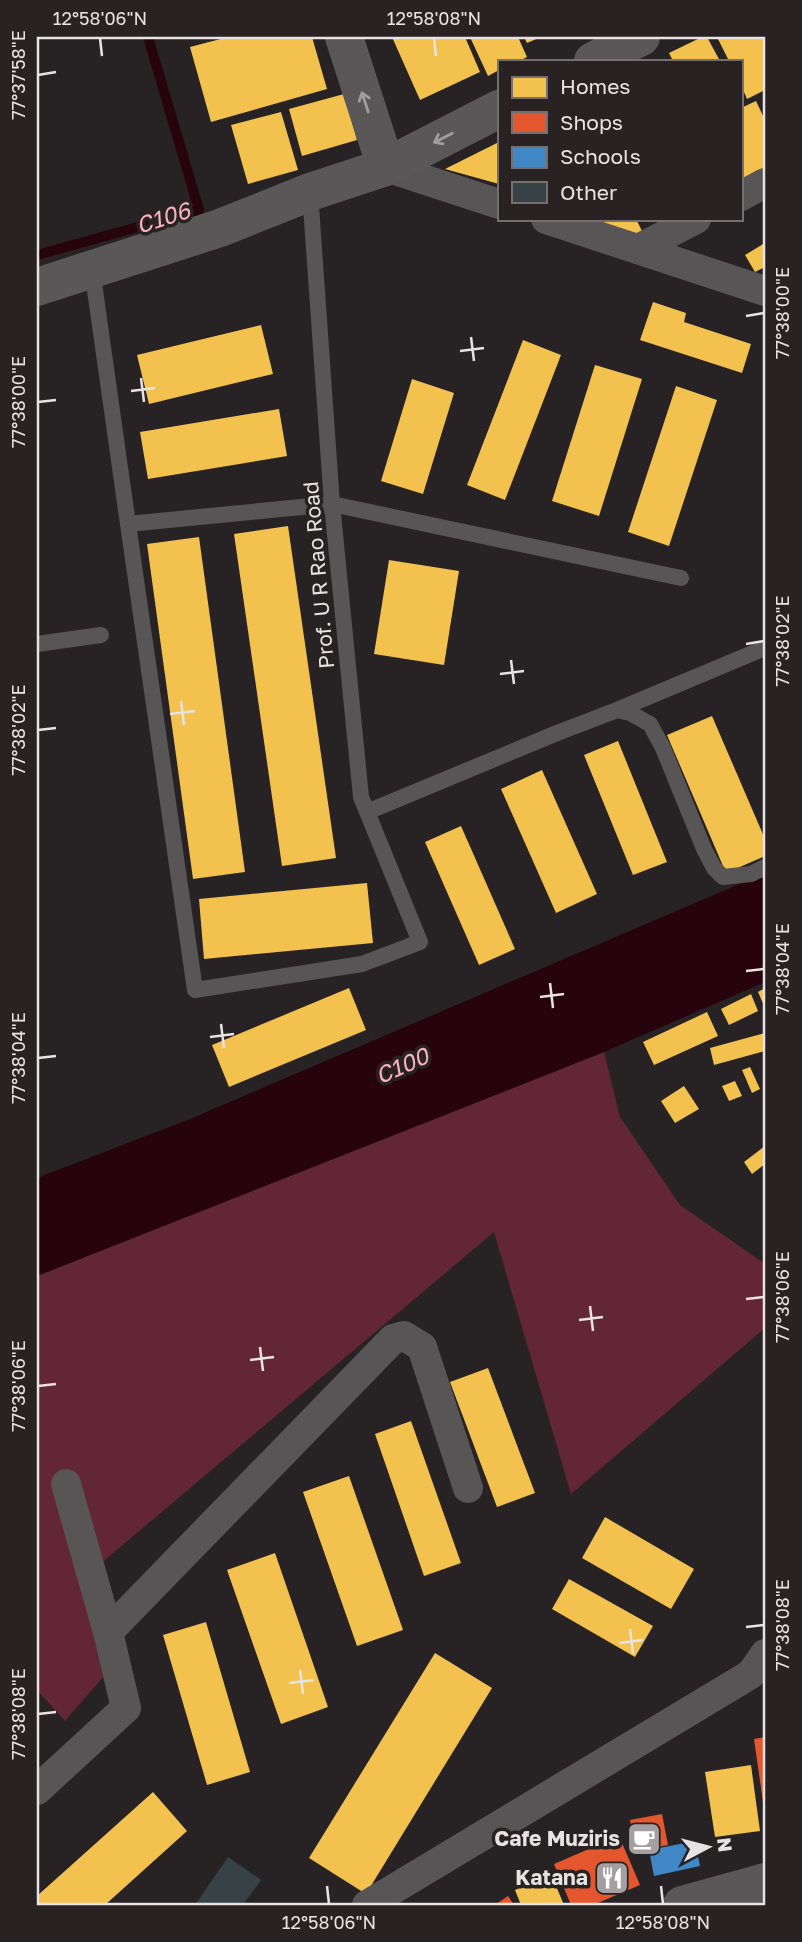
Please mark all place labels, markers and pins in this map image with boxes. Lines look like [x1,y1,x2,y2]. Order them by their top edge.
cafe icon: Cafe Muziris [625,1820,663,1858]
place label: Cafe Muziris [494,1825,620,1851]
restaurant icon: Katana [593,1859,631,1897]
place label: Katana [515,1864,588,1890]

